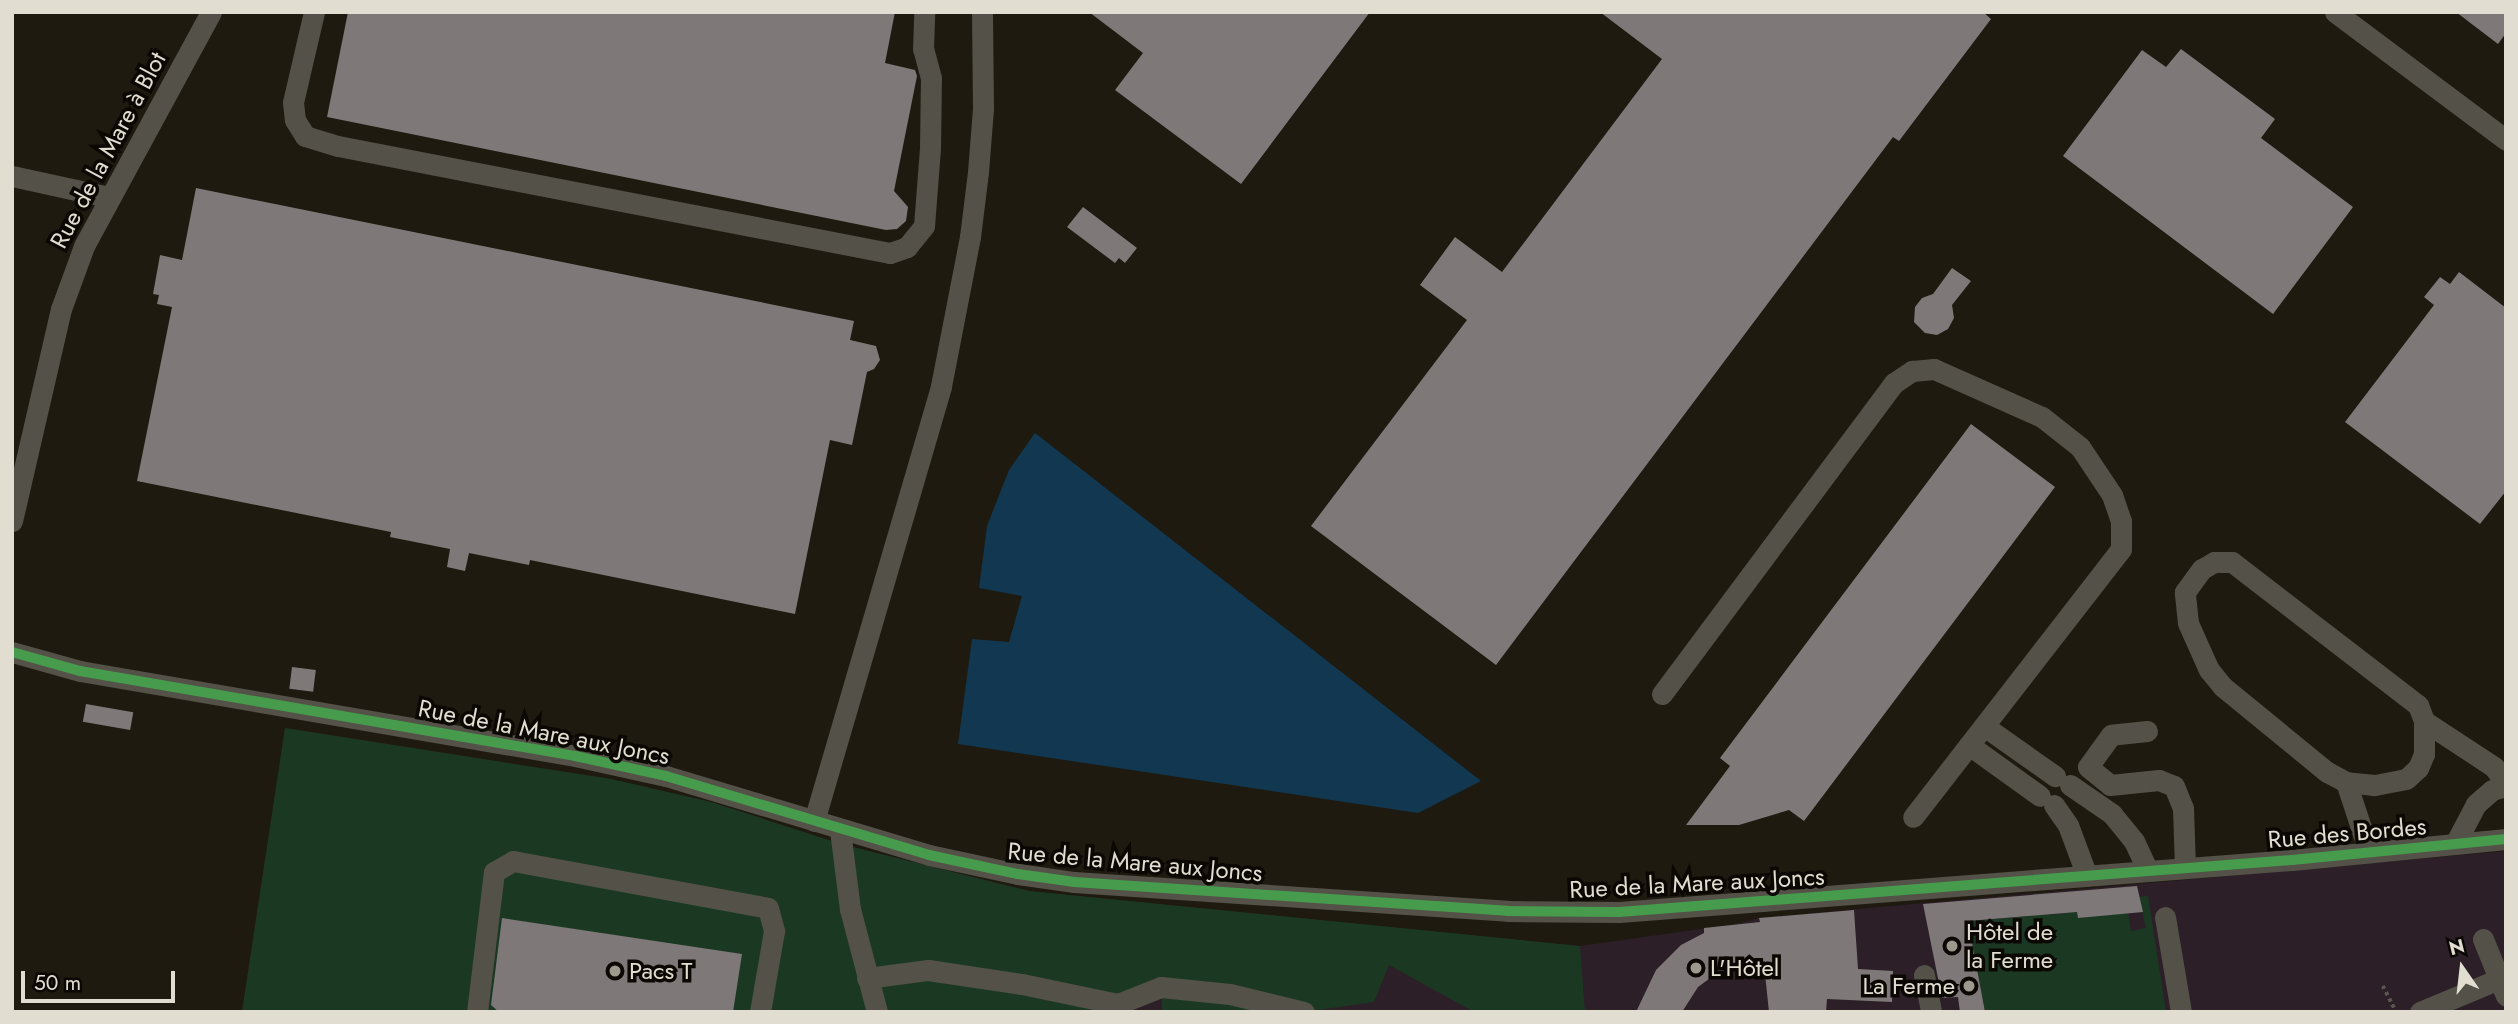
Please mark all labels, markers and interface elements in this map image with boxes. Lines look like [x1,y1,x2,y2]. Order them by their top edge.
street label: Rue de la Mare à Blot [44,47,172,253]
street label: Rue de la Mare aux Joncs [416,693,672,771]
street label: Rue des Bordes [2267,812,2427,854]
street label: Rue de la Mare aux Joncs [1006,837,1264,887]
street label: Rue de la Mare aux Joncs [1569,862,1825,904]
place label: Hôtel de la Ferme [1966,918,2053,974]
text: N [2446,932,2467,962]
north arrow [2427,933,2497,1003]
marker: Hôtel de la Ferme [1944,938,1960,954]
place label: L'Hôtel [1710,954,1779,982]
place label: Pacs T [629,957,692,985]
scale bar [24,958,178,1002]
marker: L'Hôtel [1688,960,1704,976]
marker: Pacs T [607,963,623,979]
text: 50 m [34,968,81,998]
place label: La Ferme [1863,972,1955,1000]
marker: La Ferme [1961,978,1977,994]

